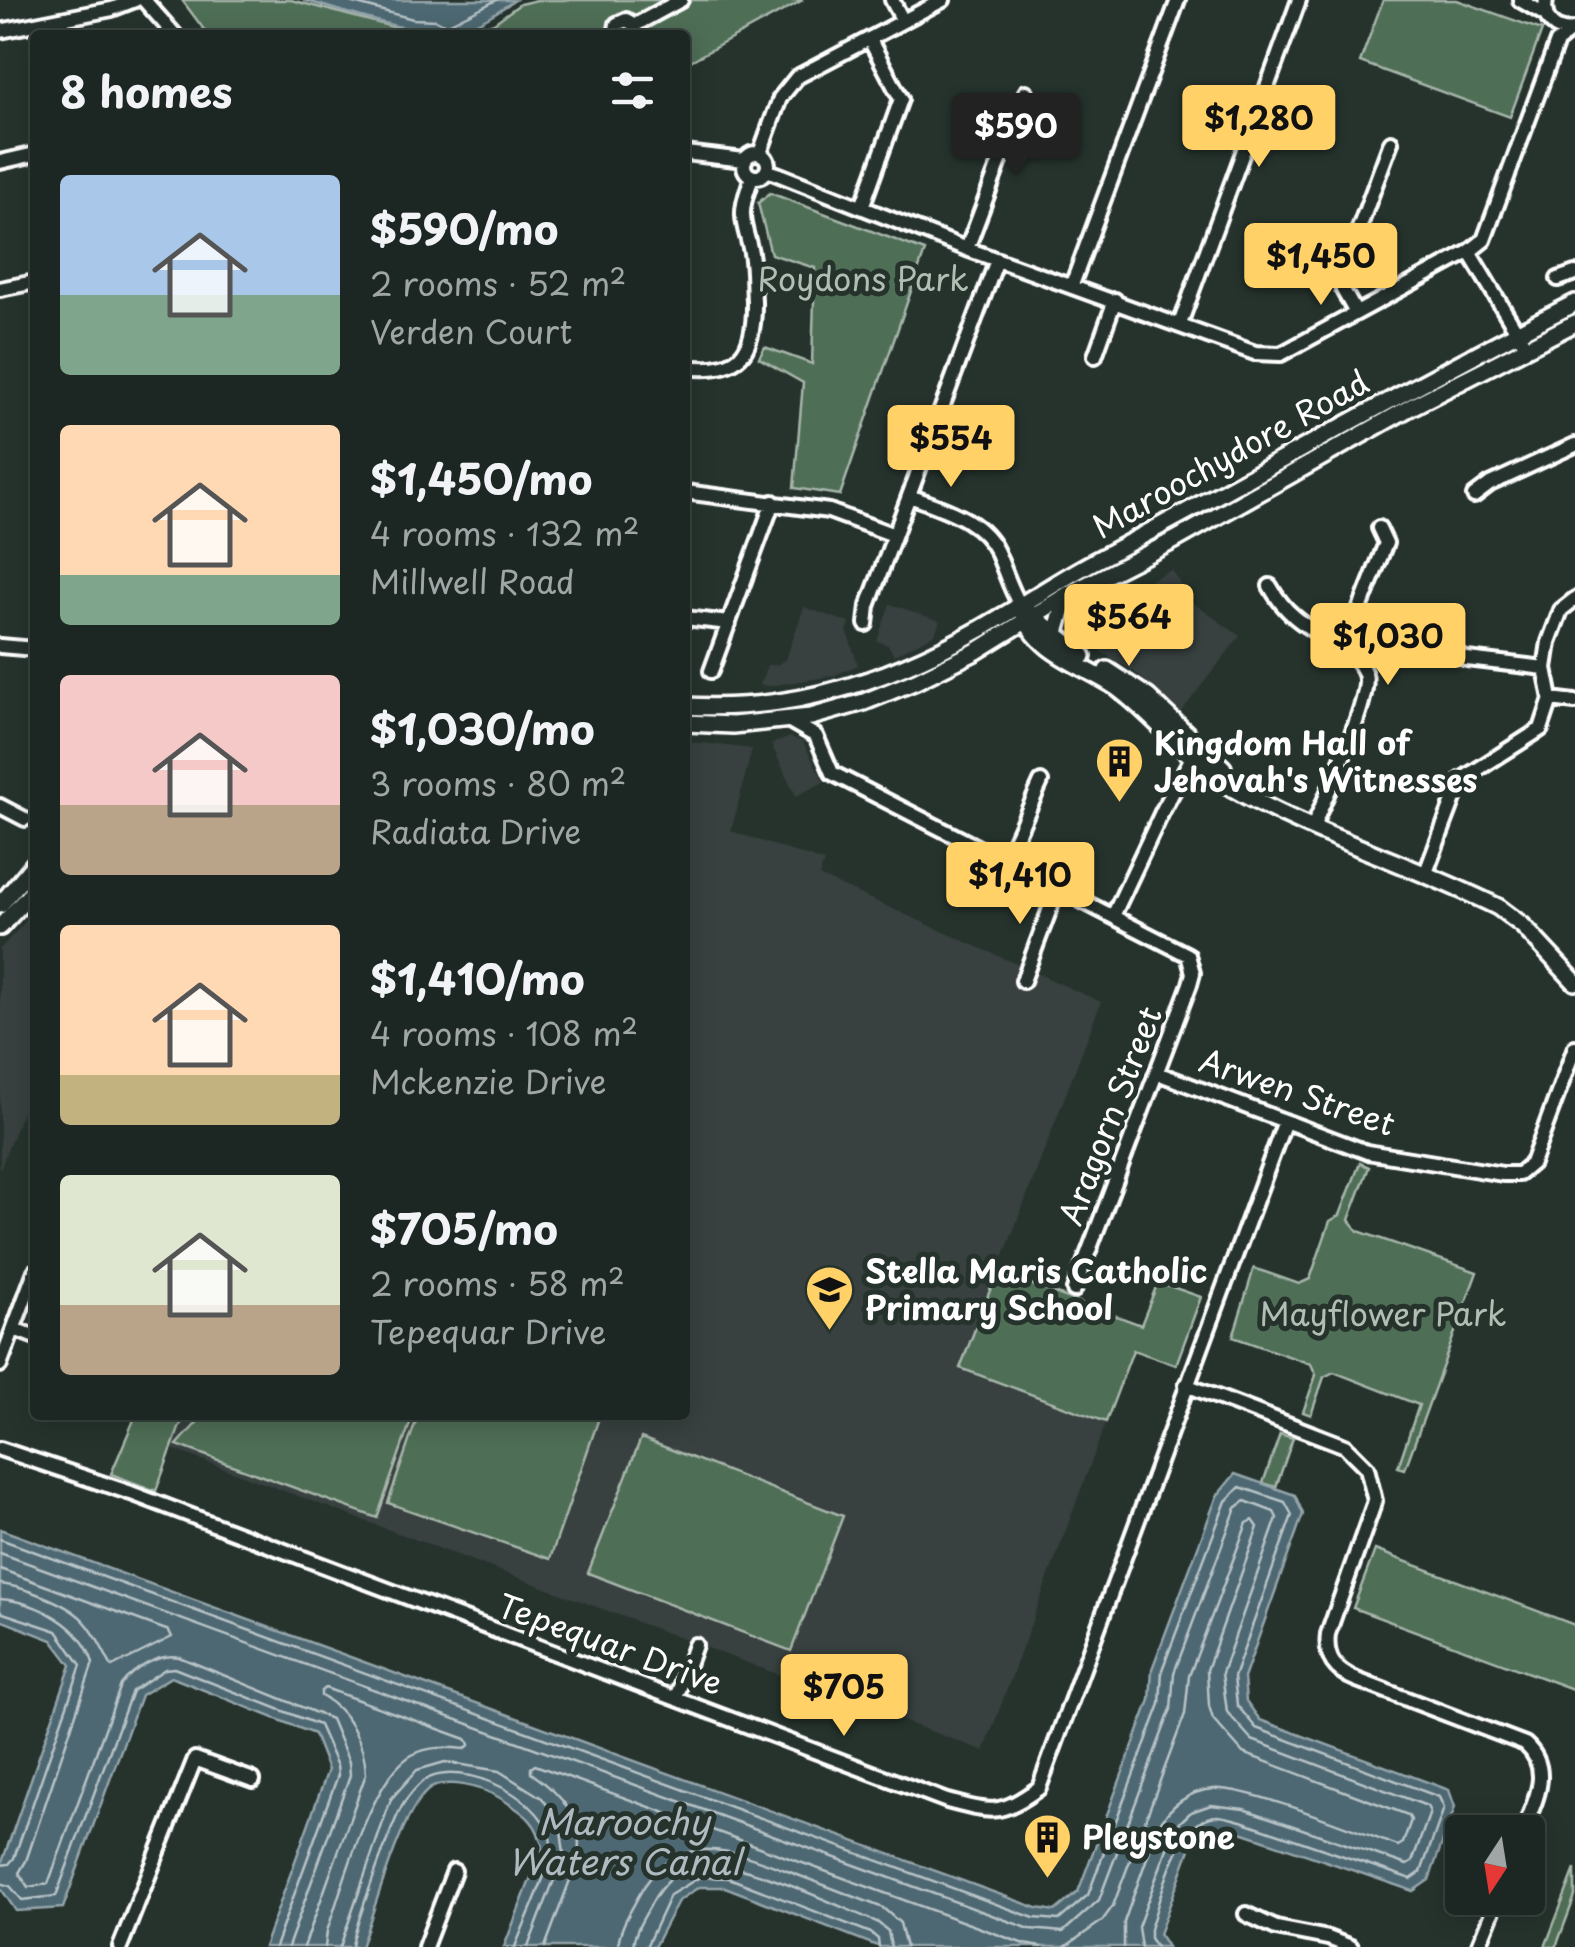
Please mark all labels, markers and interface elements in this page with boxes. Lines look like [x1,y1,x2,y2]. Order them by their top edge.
text: 8 homes [60,59,233,122]
icon: filters [605,63,660,118]
pin: $1,280 [1178,85,1340,170]
pin: $590 [957,93,1075,178]
text: $1,280 [1204,93,1314,141]
text: $590 [974,101,1058,149]
text: $590/mo [370,196,558,259]
icon: home [140,215,260,335]
pin: $1,450 [1240,223,1402,308]
text: $1,450 [1266,231,1376,279]
park label: Roydons Park [757,254,969,302]
text: 2 rooms · 52 m² [370,259,626,307]
text: Verden Court [370,307,572,355]
street label: Maroochydore Road [1083,357,1377,549]
pin: $554 [892,405,1010,490]
text: $554 [909,413,993,461]
text: $1,450/mo [370,446,593,509]
icon: home [140,465,260,585]
text: 4 rooms · 132 m² [370,509,640,557]
text: Millwell Road [370,557,575,605]
pin: $564 [1070,584,1188,669]
text: $564 [1086,592,1172,640]
pin: $1,030 [1307,603,1469,688]
text: $1,030 [1332,611,1444,659]
text: $1,030/mo [370,696,595,759]
icon: home [140,715,260,835]
place label: Kingdom Hall of Jehovah's Witnesses [1154,718,1478,803]
building icon: Kingdom Hall of Jehovah's Witnesses [1093,736,1145,804]
text: 3 rooms · 80 m² [370,759,626,807]
text: Radiata Drive [370,807,581,855]
pin: $1,410 [939,842,1101,927]
text: $1,410 [968,850,1072,898]
text: $1,410/mo [370,946,585,1009]
icon: home [140,965,260,1085]
street label: Aragorn Street [1045,999,1173,1232]
text: 4 rooms · 108 m² [370,1009,638,1057]
street label: Arwen Street [1193,1035,1402,1147]
text: Mckenzie Drive [370,1057,607,1105]
text: $705/mo [370,1196,558,1259]
icon: home [140,1215,260,1335]
place label: Stella Maris Catholic Primary School [865,1246,1207,1331]
text: 2 rooms · 58 m² [370,1259,625,1307]
school or university icon: Stella Maris Catholic Primary School [804,1264,856,1332]
park label: Mayflower Park [1260,1289,1506,1337]
text: Tepequar Drive [370,1307,606,1355]
street label: Tepequar Drive [491,1580,730,1706]
pin: $705 [785,1654,903,1739]
text: $705 [803,1662,885,1710]
water label: Maroochy Waters Canal [507,1794,746,1887]
building icon: Pleystone [1021,1812,1073,1880]
place label: Pleystone [1082,1812,1235,1860]
north arrow [1445,1815,1545,1915]
map controls [1445,1815,1545,1915]

